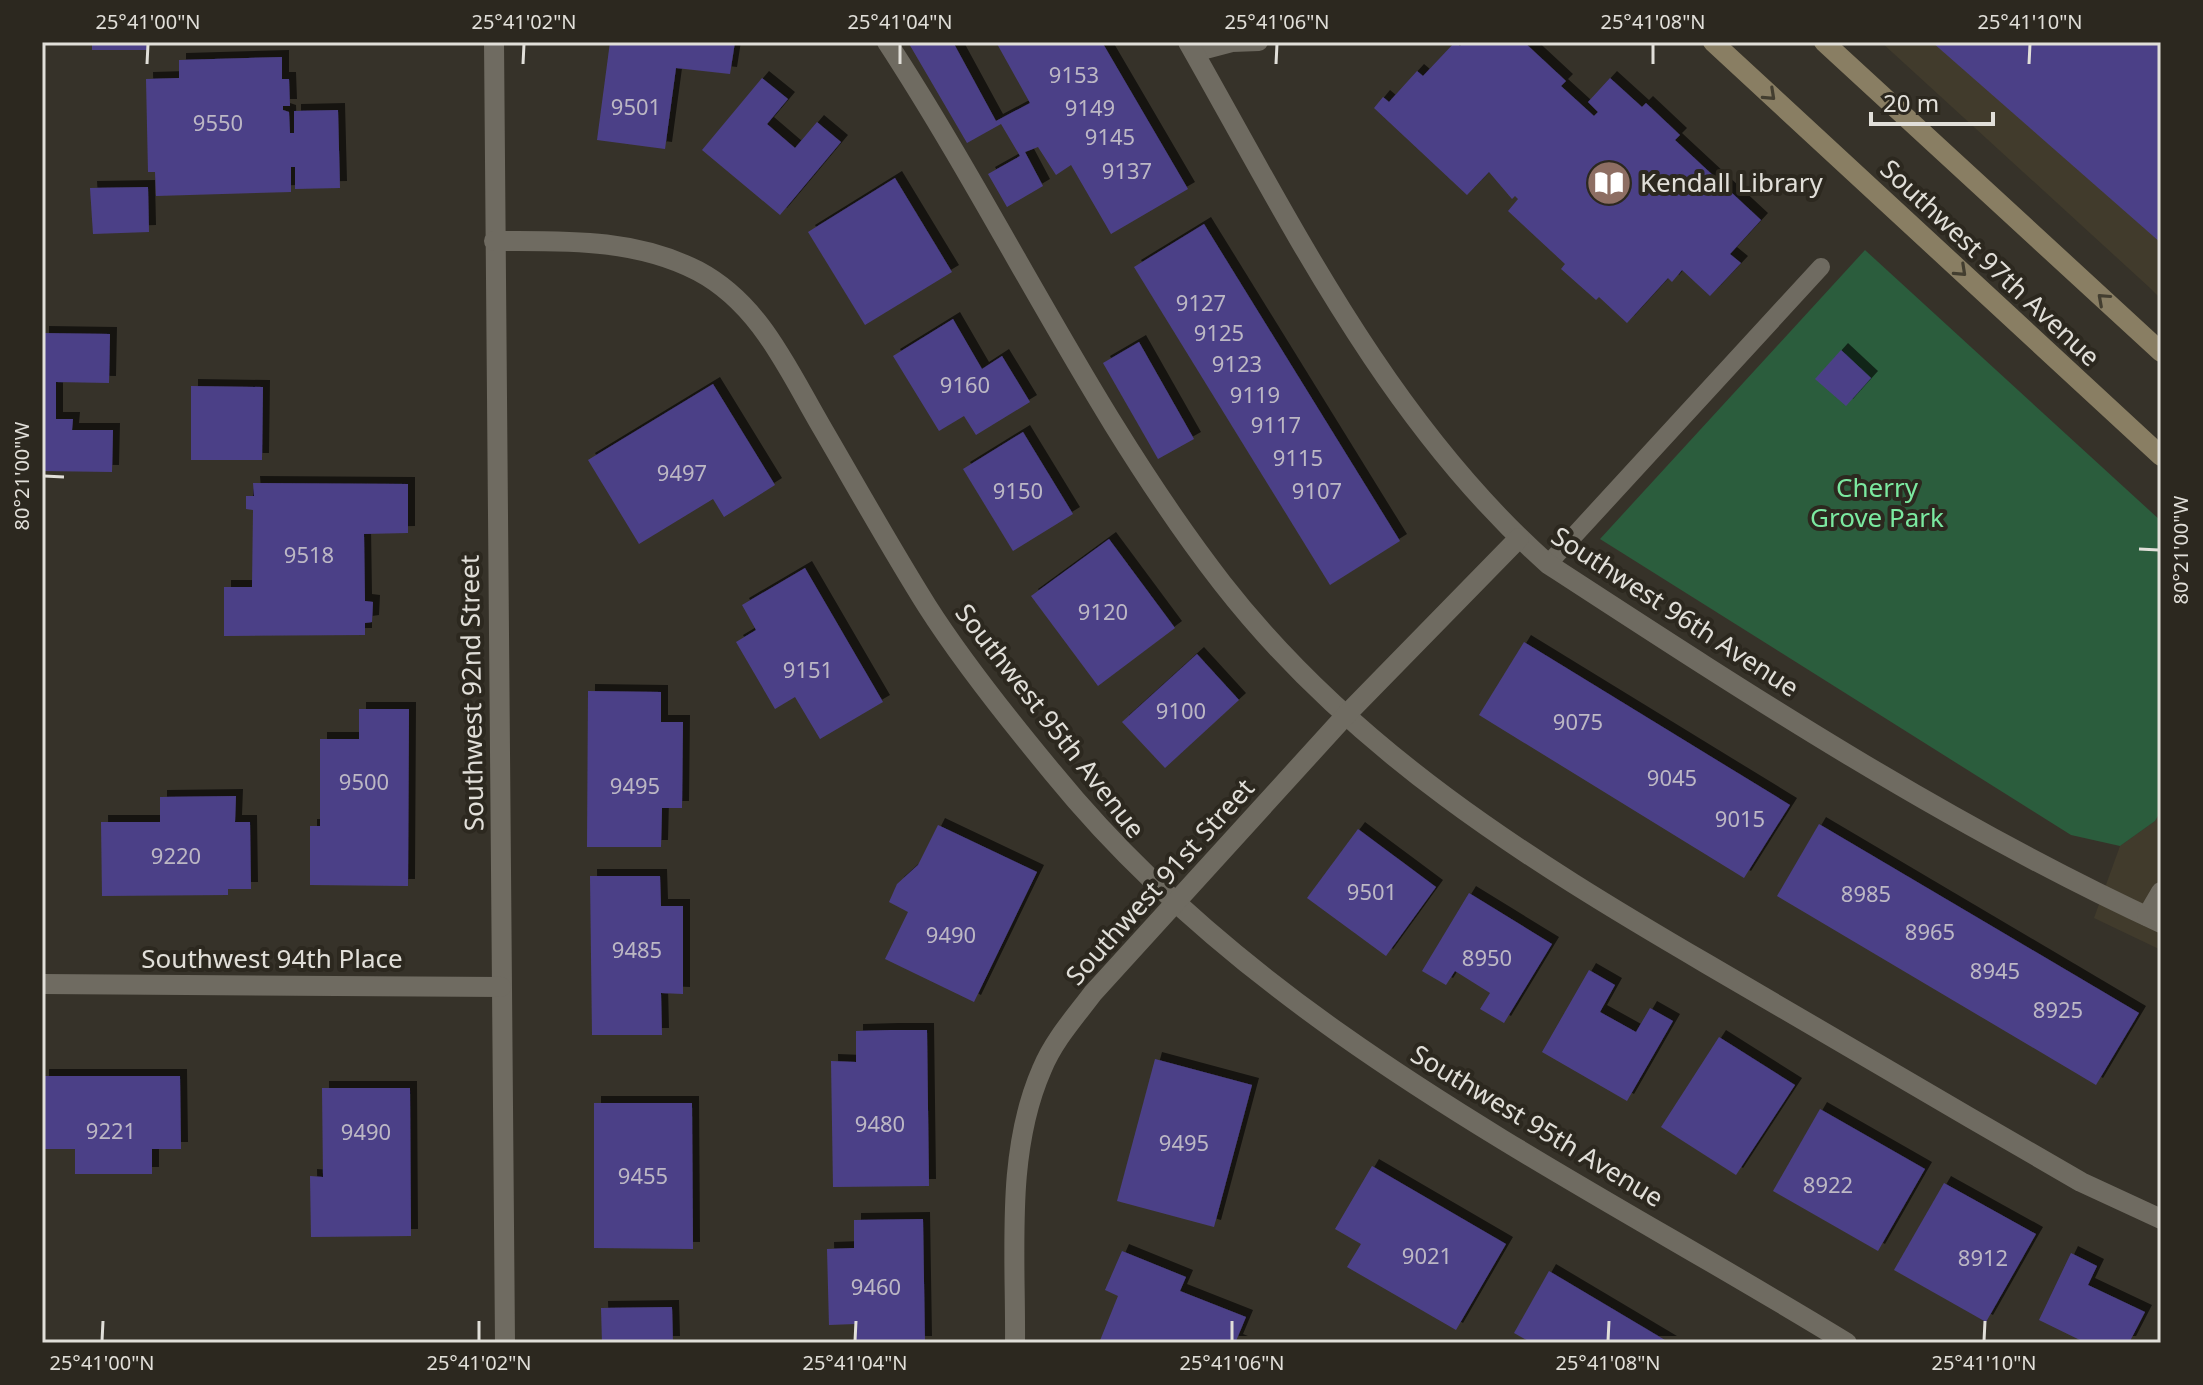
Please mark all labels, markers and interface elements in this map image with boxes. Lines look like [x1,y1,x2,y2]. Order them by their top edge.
text: 25°41'00"N [95,8,201,35]
text: 25°41'02"N [471,8,577,35]
text: 25°41'04"N [847,8,953,35]
text: 25°41'06"N [1224,8,1330,35]
text: 25°41'08"N [1600,8,1706,35]
text: 25°41'10"N [1977,8,2083,35]
house number: 9153 [1049,59,1099,89]
scale bar [1871,76,1993,126]
one-way arrow [1761,86,1775,101]
text: 20 m [1883,86,1939,119]
house number: 9501 [611,91,661,121]
house number: 9149 [1065,92,1115,122]
house number: 9550 [193,107,243,137]
house number: 9145 [1085,121,1135,151]
street label: Southwest 97th Avenue [1873,151,2108,374]
house number: 9137 [1102,155,1152,185]
library icon: Kendall Library [1585,159,1633,207]
place label: Kendall Library [1640,164,1823,200]
one-way arrow [1952,262,1966,277]
house number: 9127 [1176,287,1226,317]
one-way arrow [2098,295,2113,309]
house number: 9125 [1194,317,1244,347]
house number: 9123 [1212,348,1262,378]
house number: 9160 [940,369,990,399]
house number: 9119 [1230,379,1280,409]
house number: 9117 [1251,409,1301,439]
text: 80°21'00"W [8,421,35,530]
house number: 9115 [1273,442,1323,472]
house number: 9497 [657,457,707,487]
park label: Cherry Grove Park [1810,469,1944,535]
house number: 9150 [993,475,1043,505]
house number: 9107 [1292,475,1342,505]
text: 80°21'00"W [2167,495,2194,604]
street label: Southwest 96th Avenue [1545,518,1806,705]
house number: 9518 [284,539,334,569]
street label: Southwest 92nd Street [451,555,491,832]
street label: Southwest 95th Avenue [948,596,1154,845]
house number: 9120 [1078,596,1128,626]
house number: 9151 [783,654,833,684]
house number: 9100 [1156,695,1206,725]
house number: 9075 [1553,706,1603,736]
house number: 9045 [1647,762,1697,792]
house number: 9500 [339,766,389,796]
house number: 9495 [610,770,660,800]
street label: Southwest 91st Street [1057,770,1262,992]
house number: 9015 [1715,803,1765,833]
house number: 9220 [151,840,201,870]
house number: 9501 [1347,876,1397,906]
house number: 8985 [1841,878,1891,908]
house number: 8965 [1905,916,1955,946]
house number: 9490 [926,919,976,949]
house number: 9485 [612,934,662,964]
street label: Southwest 94th Place [141,940,403,976]
house number: 8950 [1462,942,1512,972]
house number: 8945 [1970,955,2020,985]
house number: 8925 [2033,994,2083,1024]
street label: Southwest 95th Avenue [1405,1035,1670,1215]
house number: 9480 [855,1108,905,1138]
house number: 9221 [86,1115,136,1145]
house number: 9490 [341,1116,391,1146]
house number: 9495 [1159,1127,1209,1157]
house number: 9455 [618,1160,668,1190]
house number: 8922 [1803,1169,1853,1199]
house number: 9021 [1402,1240,1452,1270]
house number: 8912 [1958,1242,2008,1272]
house number: 9460 [851,1271,901,1301]
text: 25°41'00"N [49,1349,155,1376]
text: 25°41'02"N [426,1349,532,1376]
text: 25°41'04"N [802,1349,908,1376]
text: 25°41'06"N [1179,1349,1285,1376]
text: 25°41'08"N [1555,1349,1661,1376]
text: 25°41'10"N [1931,1349,2037,1376]

